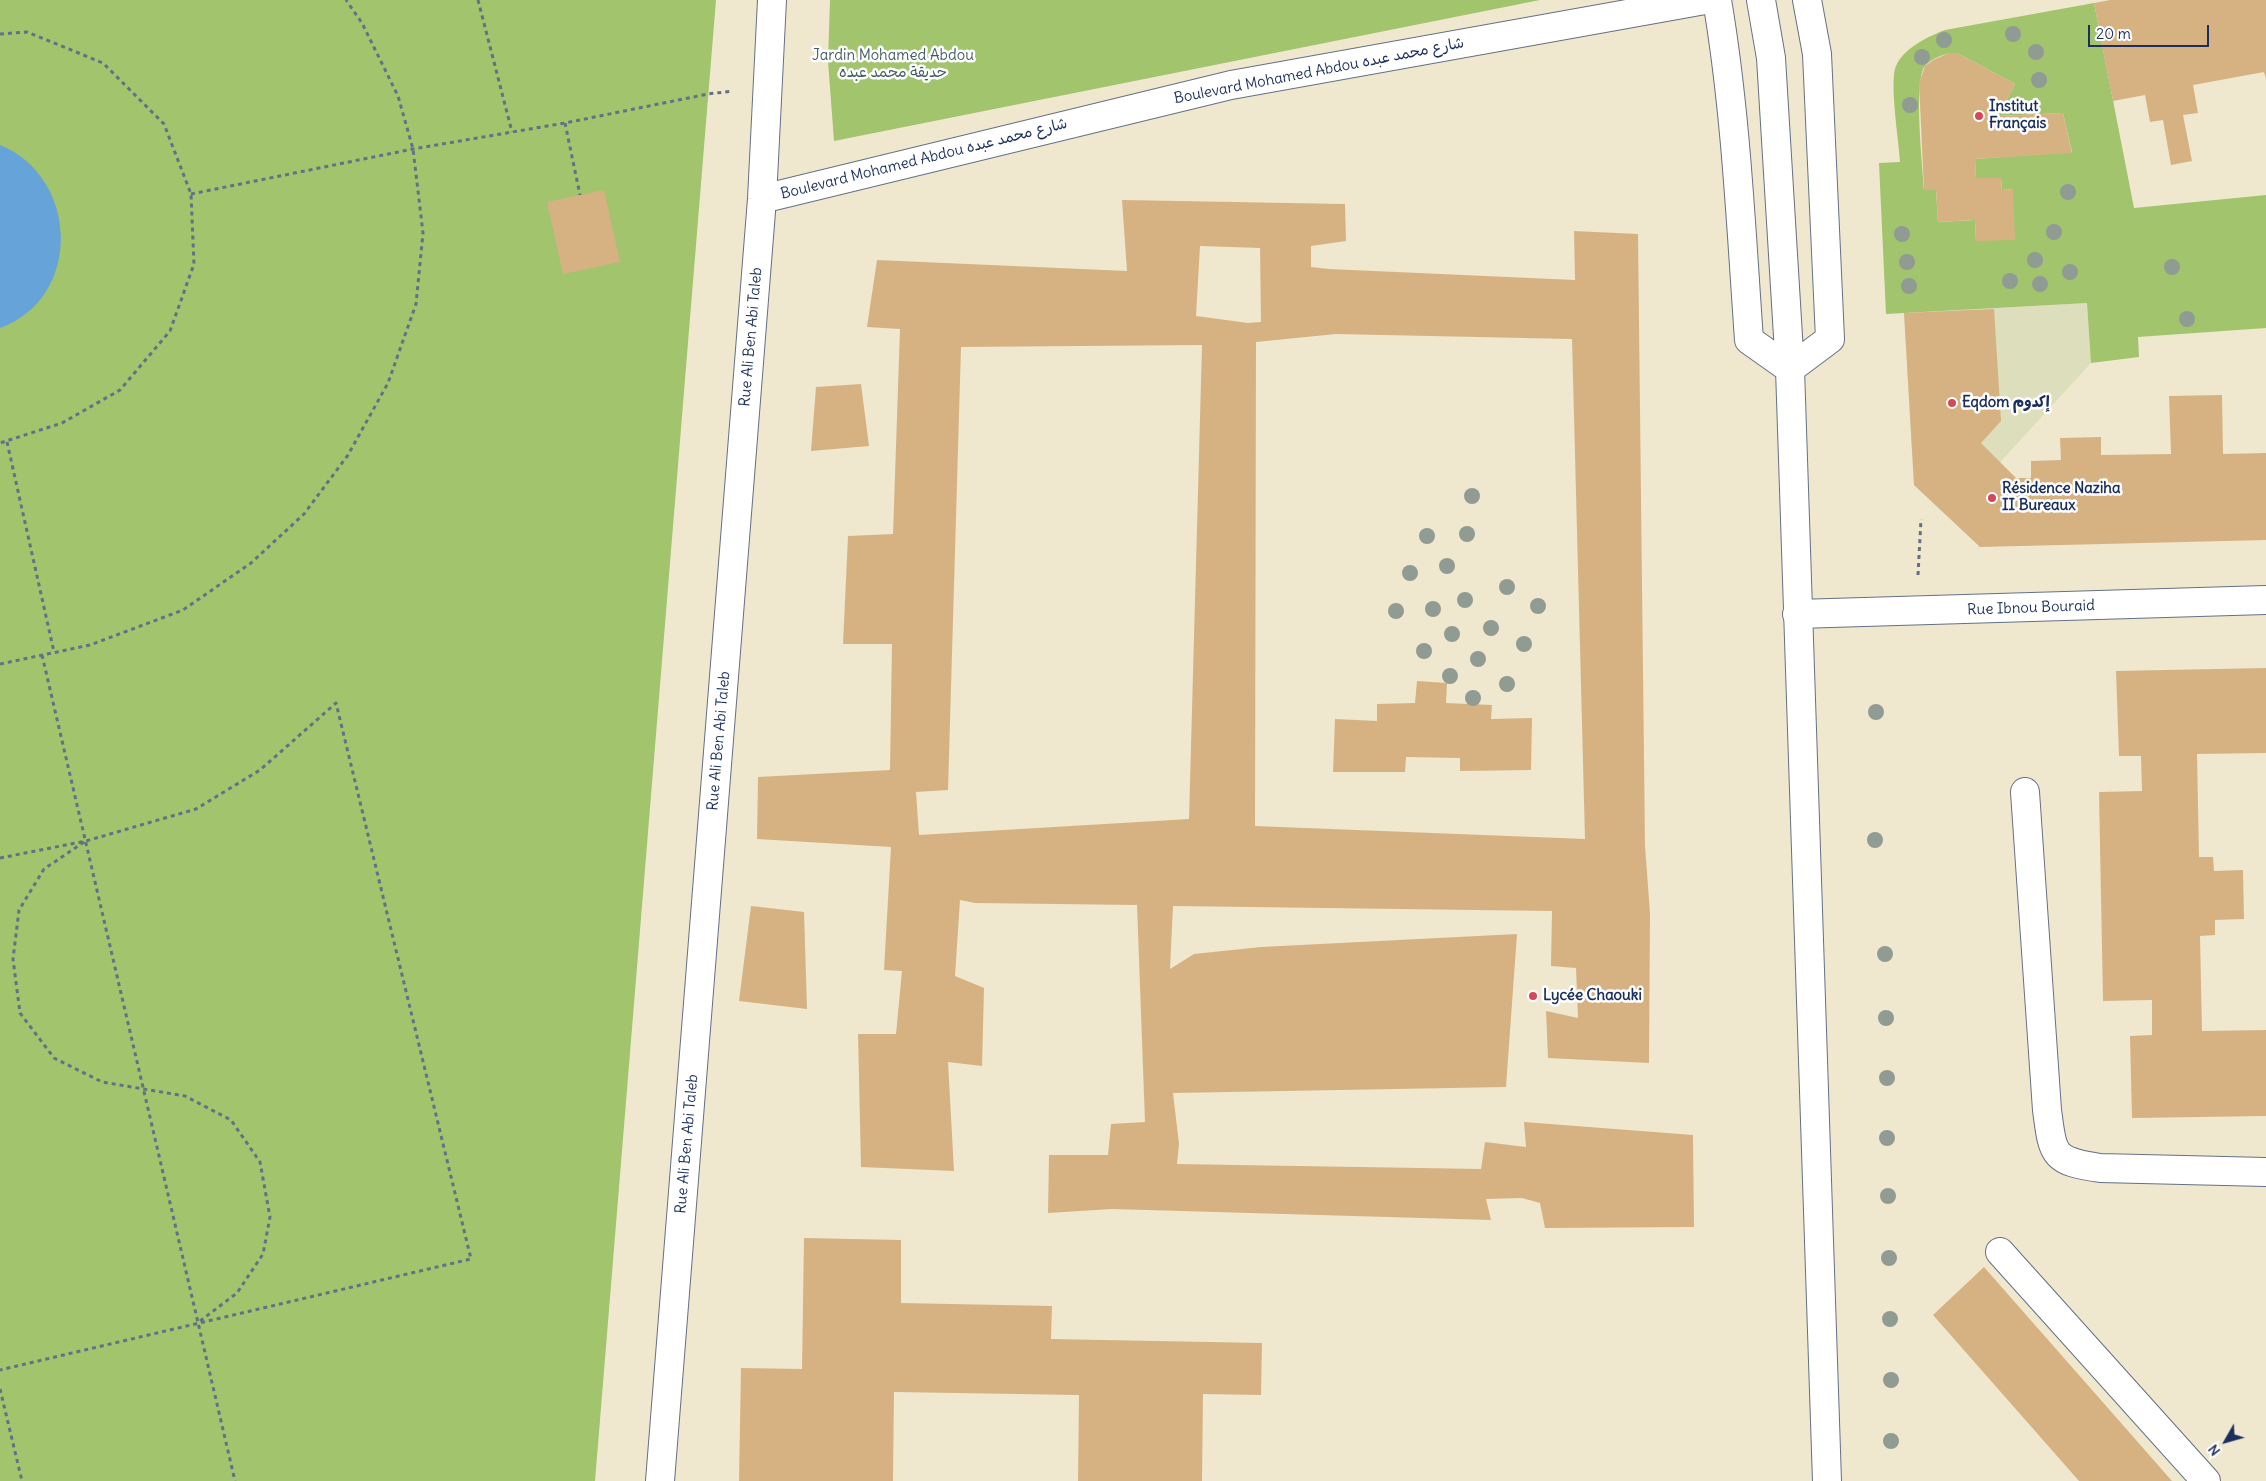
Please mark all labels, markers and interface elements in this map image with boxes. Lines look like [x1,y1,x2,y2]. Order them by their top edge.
scale bar [2091,15,2212,47]
text: 20 m [2096,24,2131,43]
street label: Boulevard Mohamed Abdou شارع محمد عبده [1173,34,1465,108]
park label: Jardin Mohamed Abdou حديقة محمد عبده [812,47,974,82]
place label: Institut Français [1989,98,2046,133]
marker: Institut Français [1973,110,1985,122]
street label: Boulevard Mohamed Abdou شارع محمد عبده [779,115,1069,203]
street label: Rue Ali Ben Abi Taleb [736,267,766,407]
place label: Eqdom إكدوم [1962,394,2050,412]
marker: Eqdom إكدوم [1946,397,1958,409]
place label: Résidence Naziha II Bureaux [2002,480,2121,515]
marker: Résidence Naziha II Bureaux [1986,492,1998,504]
street label: Rue Ibnou Bouraid [1967,597,2095,619]
street label: Rue Ali Ben Abi Taleb [704,671,734,811]
place label: Lycée Chaouki [1543,987,1642,1005]
marker: Lycée Chaouki [1527,990,1539,1002]
street label: Rue Ali Ben Abi Taleb [672,1074,702,1214]
north arrow [2201,1416,2251,1466]
text: N [2204,1441,2224,1460]

